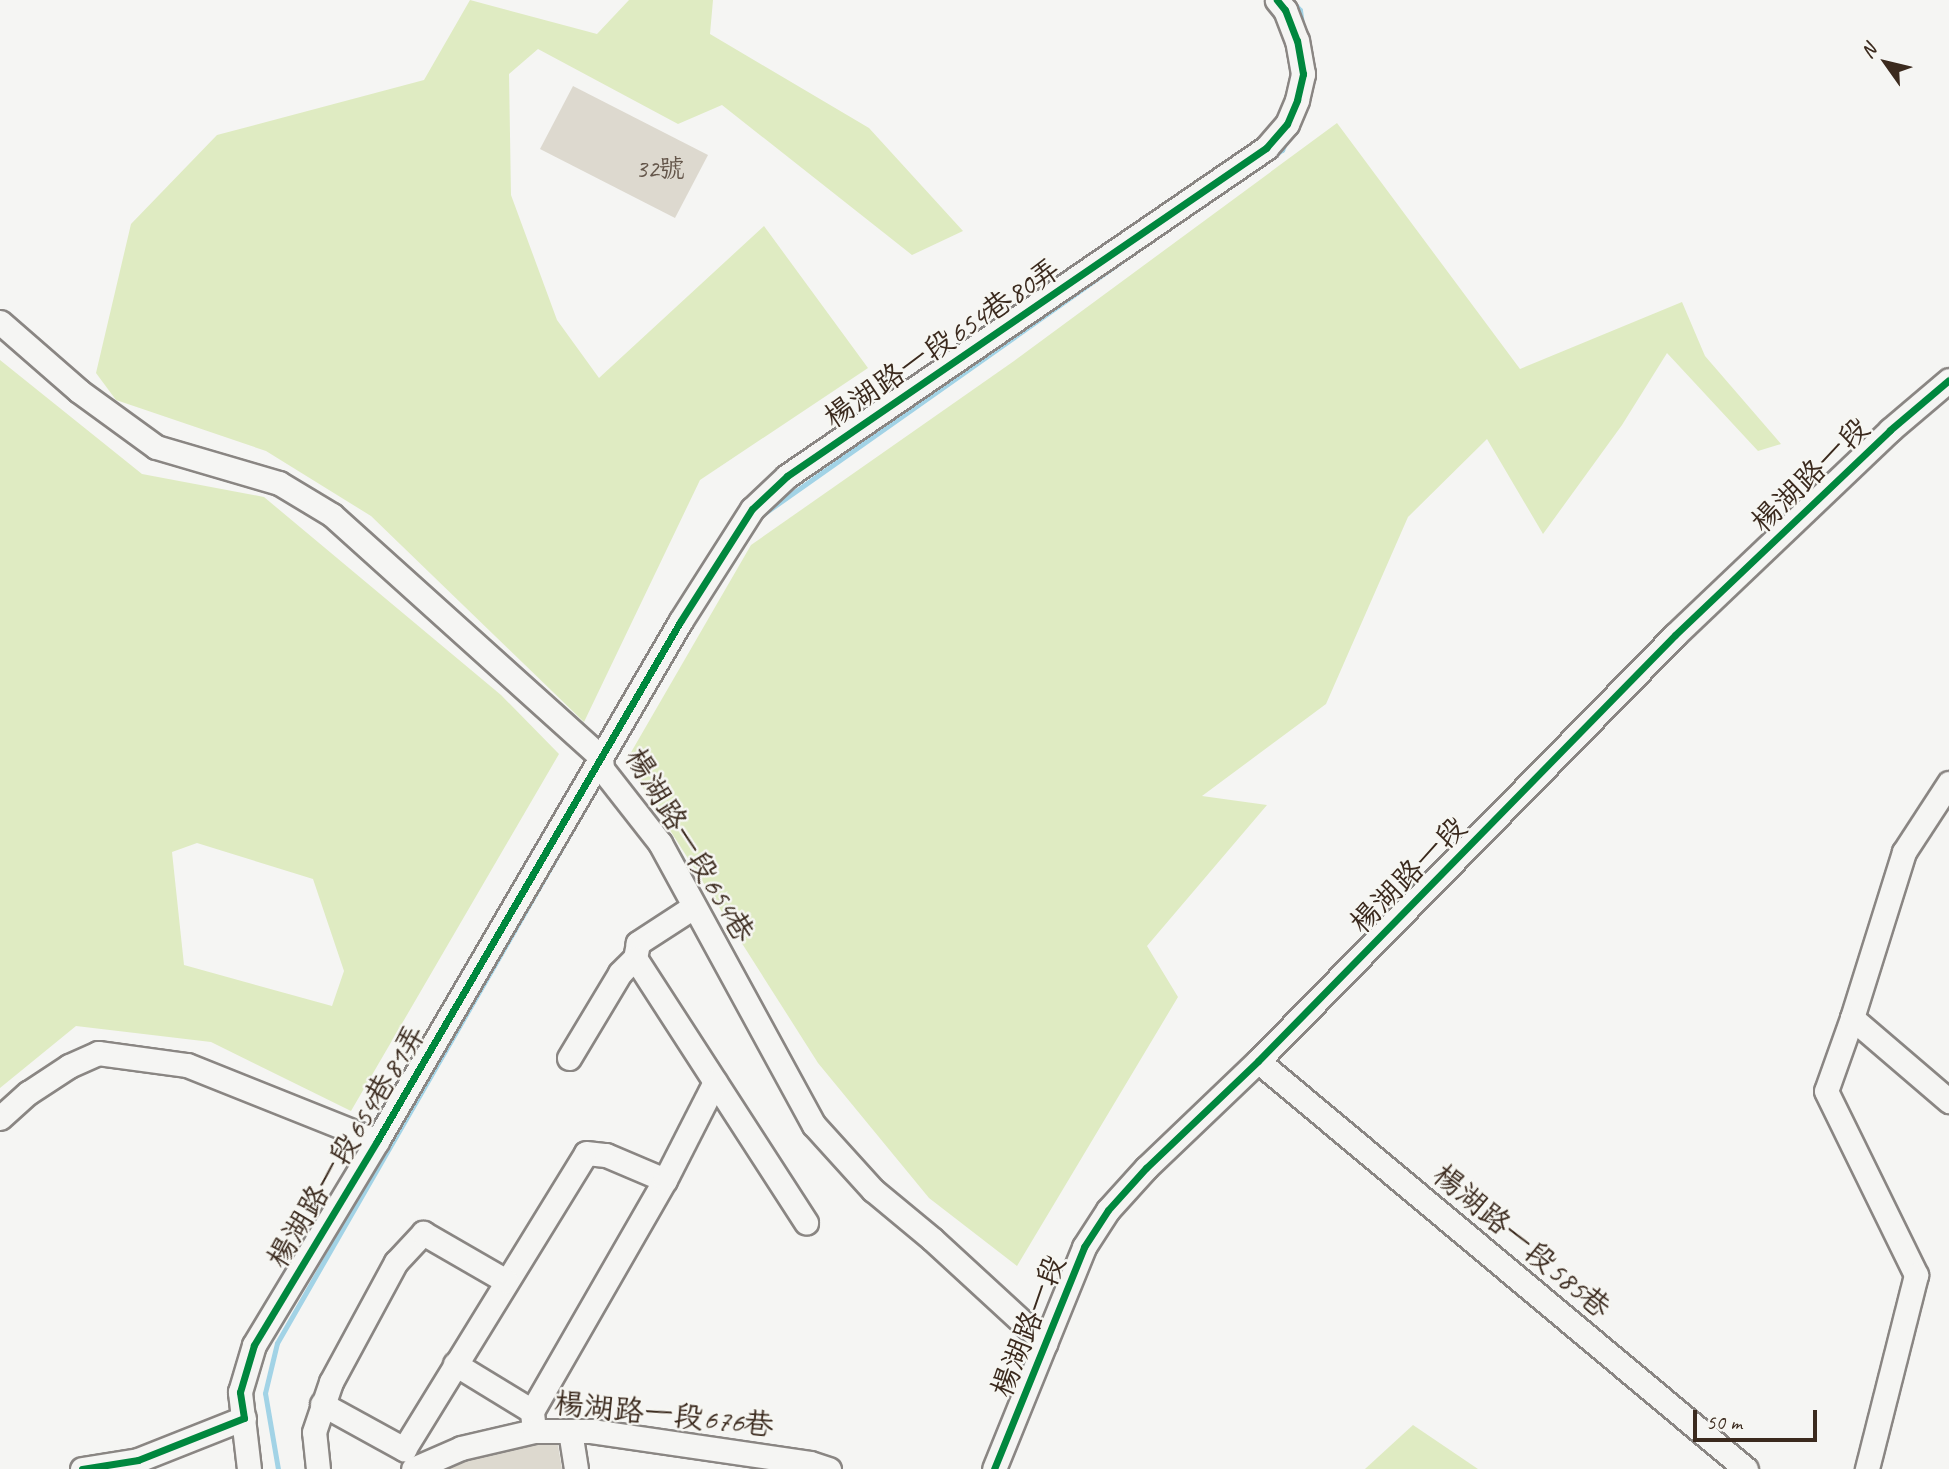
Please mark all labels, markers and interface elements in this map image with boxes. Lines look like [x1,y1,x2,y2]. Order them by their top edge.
north arrow [1851,28,1921,98]
text: N [1855,40,1882,63]
house number: 32號 [635,153,685,185]
street label: 楊湖路一段654巷80弄 [817,250,1067,436]
street label: 楊湖路一段 [1744,410,1876,540]
street label: 楊湖路一段654巷 [618,741,762,949]
street label: 楊湖路一段 [1342,809,1474,941]
street label: 楊湖路一段654巷81弄 [259,1018,433,1274]
street label: 楊湖路一段585巷 [1426,1156,1618,1326]
street label: 楊湖路一段 [983,1250,1073,1402]
street label: 楊湖路一段676巷 [552,1385,776,1443]
scale bar [1697,1396,1821,1440]
text: 50 m [1706,1409,1742,1435]

